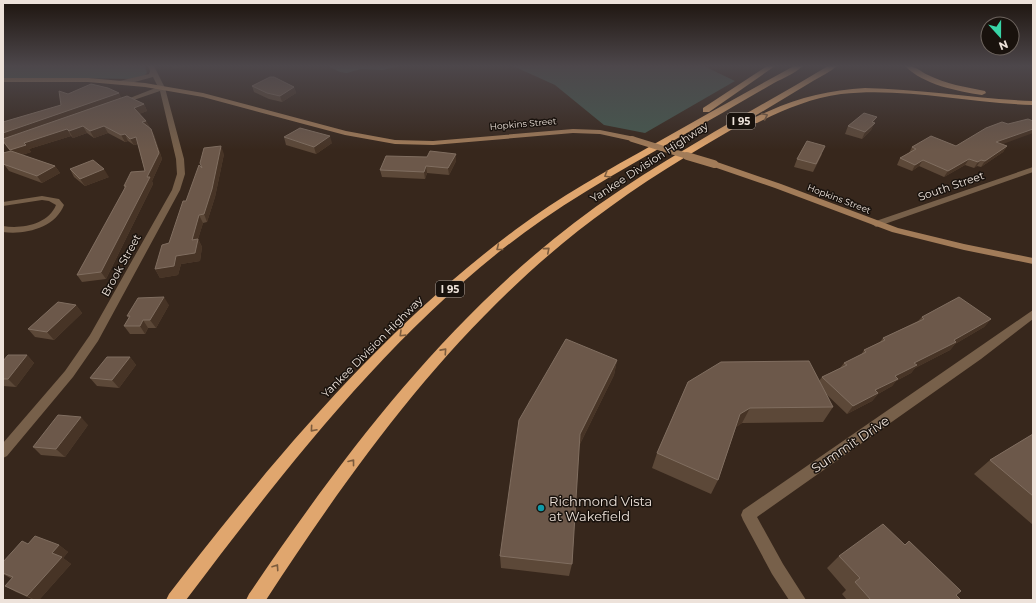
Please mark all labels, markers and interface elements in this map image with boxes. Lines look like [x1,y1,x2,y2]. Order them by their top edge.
north arrow [980,16,1020,56]
text: N [997,37,1010,53]
road number: I 95 [727,113,755,129]
one-way arrow [761,113,768,121]
street label: Hopkins Street [489,115,557,132]
street label: Yankee Division Highway [587,119,711,205]
street label: South Street [916,168,986,204]
one-way arrow [604,170,611,178]
street label: Hopkins Street [806,181,873,216]
street label: Brook Street [98,231,144,299]
one-way arrow [497,243,504,250]
one-way arrow [542,248,550,255]
road number: I 95 [436,281,464,297]
street label: Yankee Division Highway [318,293,426,401]
one-way arrow [399,330,407,337]
one-way arrow [439,348,447,356]
street label: Summit Drive [808,412,892,476]
one-way arrow [310,424,318,432]
one-way arrow [348,460,355,467]
place label: Richmond Vista at Wakefield [549,493,652,524]
marker: Richmond Vista at Wakefield [536,503,546,513]
one-way arrow [272,565,279,572]

